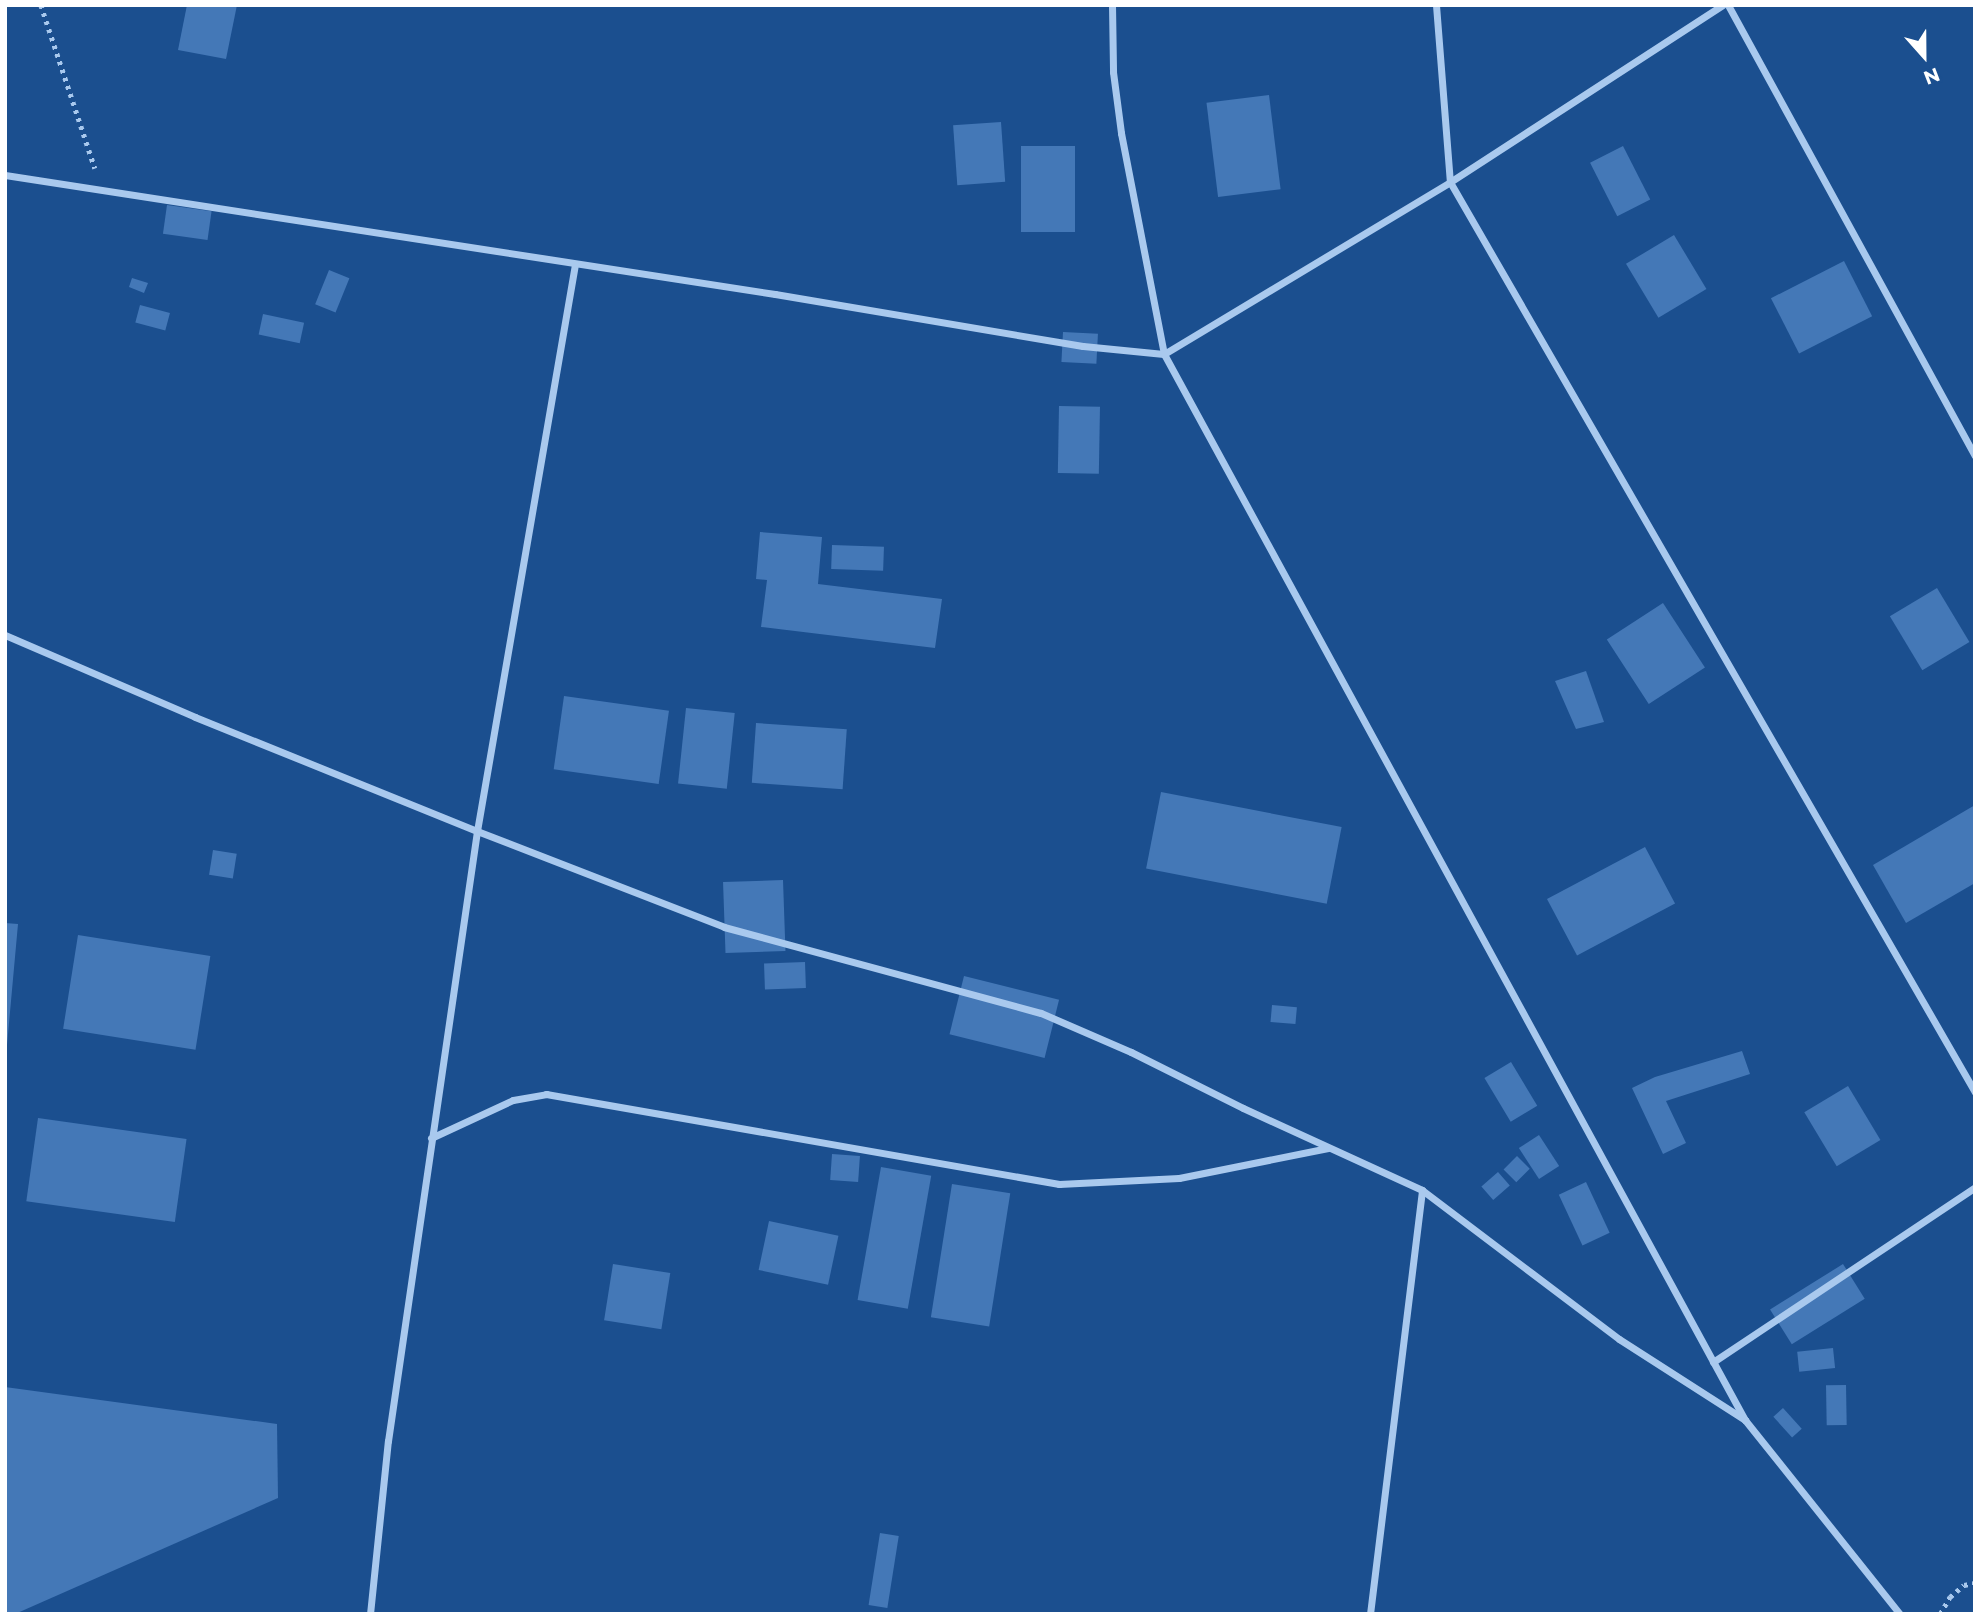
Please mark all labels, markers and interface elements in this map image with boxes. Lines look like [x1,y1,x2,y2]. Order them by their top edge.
north arrow [1889,21,1959,91]
text: N [1920,63,1943,90]

